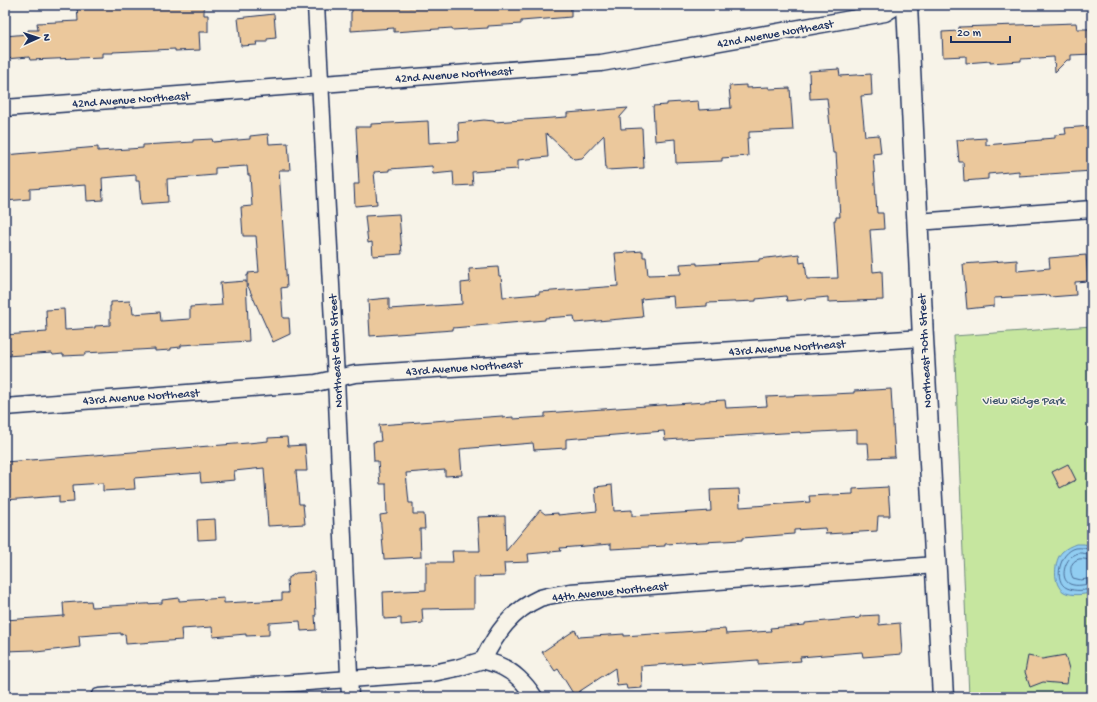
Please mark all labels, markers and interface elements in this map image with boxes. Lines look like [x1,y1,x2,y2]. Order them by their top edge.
north arrow [18,18,58,58]
street label: 42nd Avenue Northeast [716,18,836,52]
scale bar [951,18,1010,44]
text: 20 m [957,27,982,41]
text: N [40,34,52,41]
street label: 42nd Avenue Northeast [395,65,515,87]
street label: 42nd Avenue Northeast [72,90,192,112]
street label: Northeast 68th Street [327,293,347,408]
street label: Northeast 70th Street [916,293,936,408]
street label: 43rd Avenue Northeast [728,338,847,360]
street label: 43rd Avenue Northeast [405,358,524,380]
street label: 43rd Avenue Northeast [82,387,201,409]
park label: View Ridge Park [982,395,1067,409]
street label: 44th Avenue Northeast [552,580,670,606]

